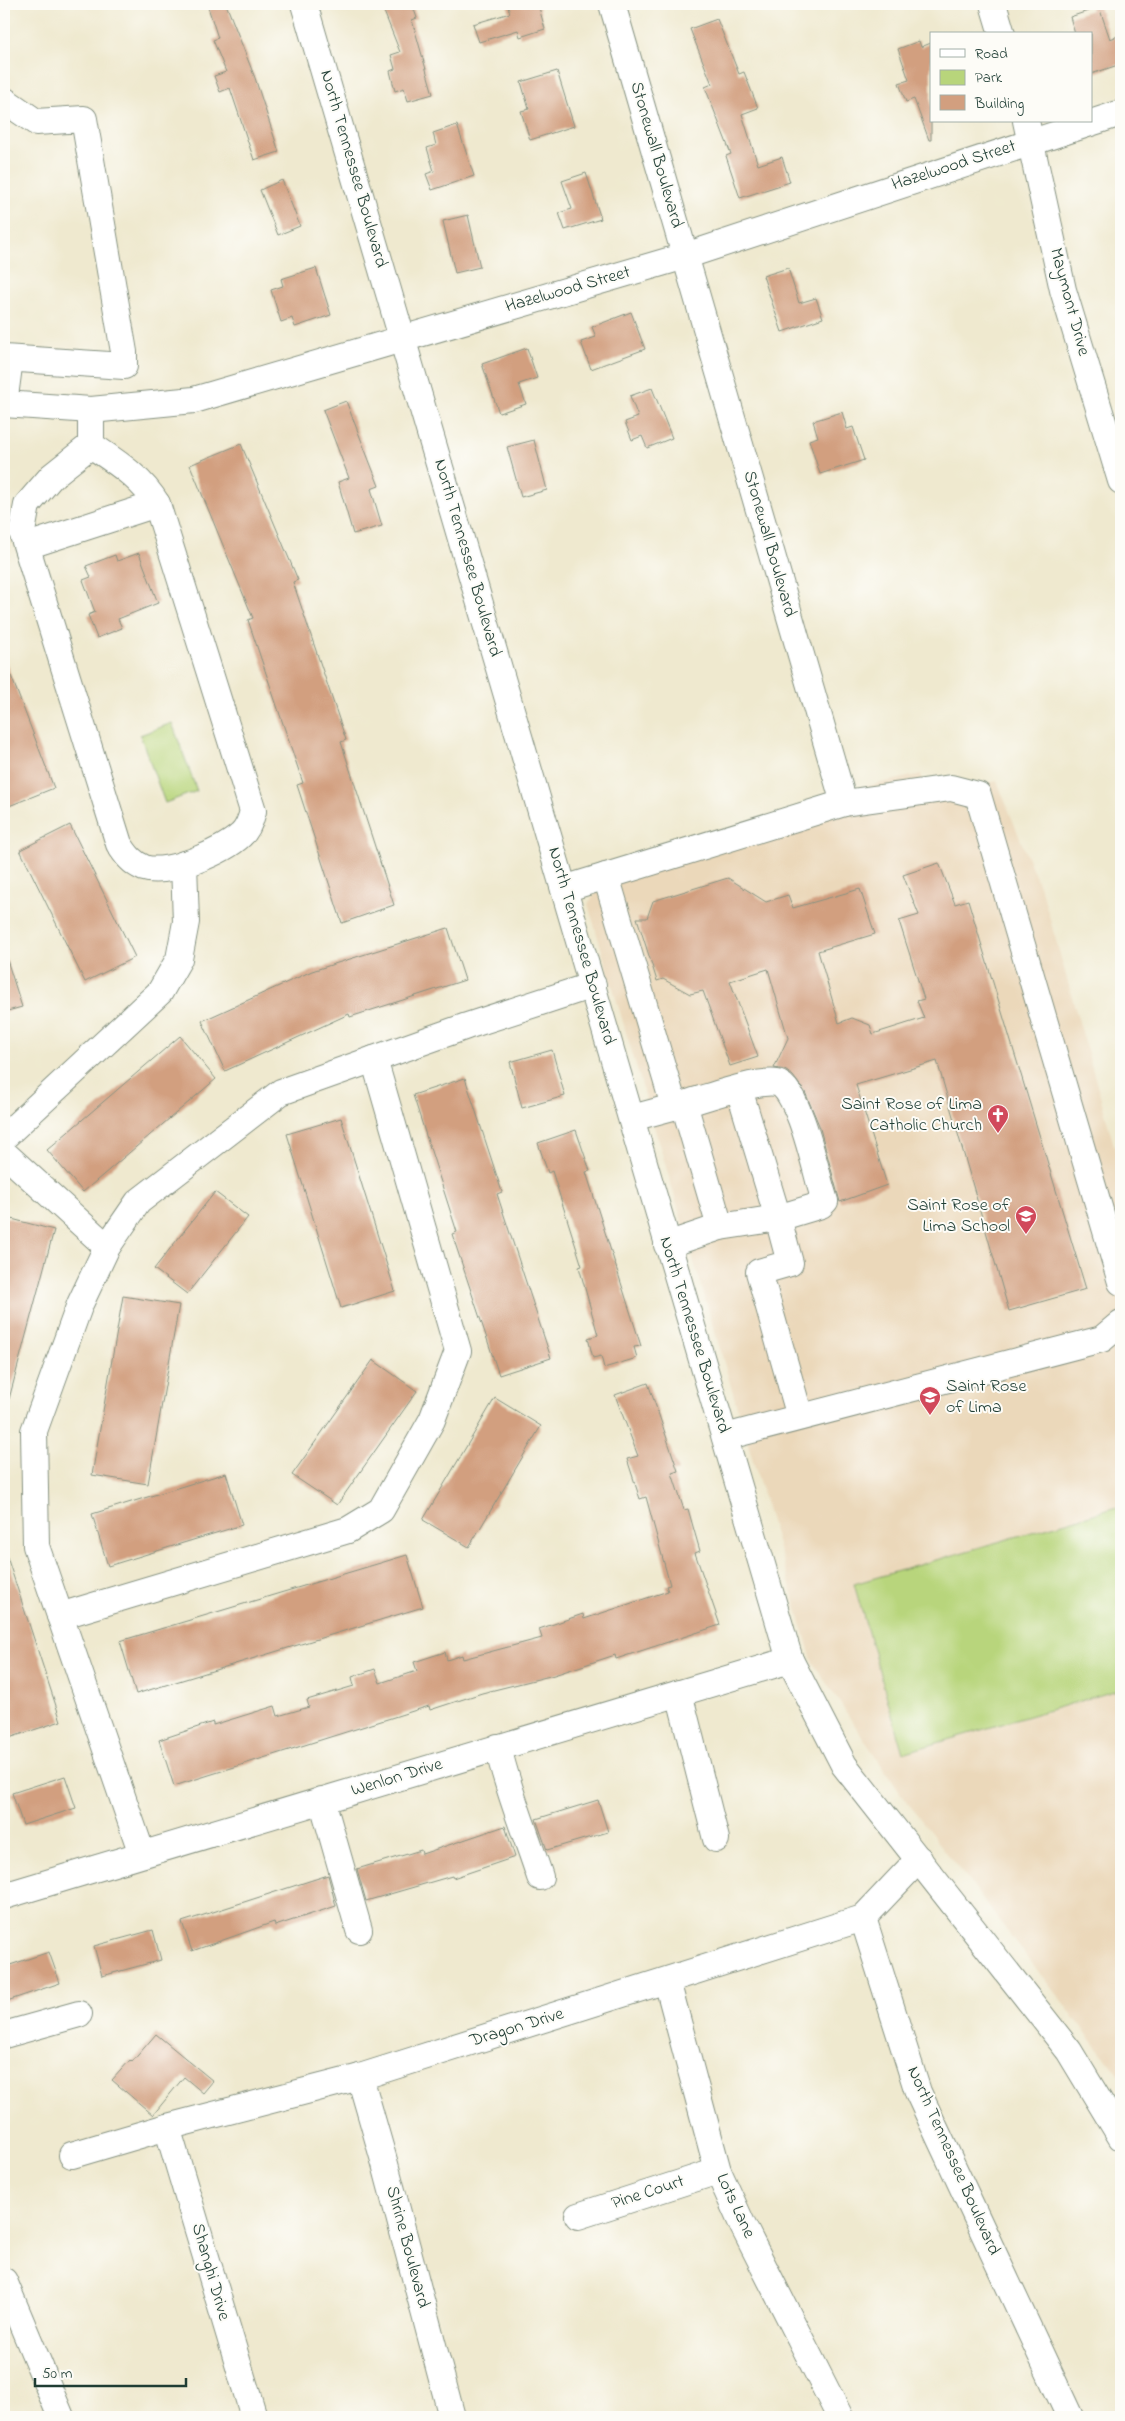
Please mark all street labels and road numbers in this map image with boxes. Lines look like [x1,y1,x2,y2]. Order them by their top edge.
street label: North Tennessee Boulevard [312,67,394,271]
street label: Stonewall Boulevard [623,79,689,231]
street label: Hazelwood Street [889,134,1019,198]
street label: Maymont Drive [1042,245,1096,360]
street label: Hazelwood Street [502,260,634,320]
street label: North Tennessee Boulevard [426,456,508,660]
street label: Stonewall Boulevard [736,468,802,620]
street label: North Tennessee Boulevard [540,844,622,1048]
street label: North Tennessee Boulevard [652,1233,736,1437]
street label: Wenlon Drive [348,1752,447,1804]
street label: Dragon Drive [466,2001,568,2056]
street label: North Tennessee Boulevard [900,2062,1006,2260]
street label: Pine Court [608,2169,688,2217]
street label: Lots Lane [709,2169,762,2244]
street label: Shrine Boulevard [378,2183,436,2311]
street label: Shanghi Drive [183,2220,237,2325]

